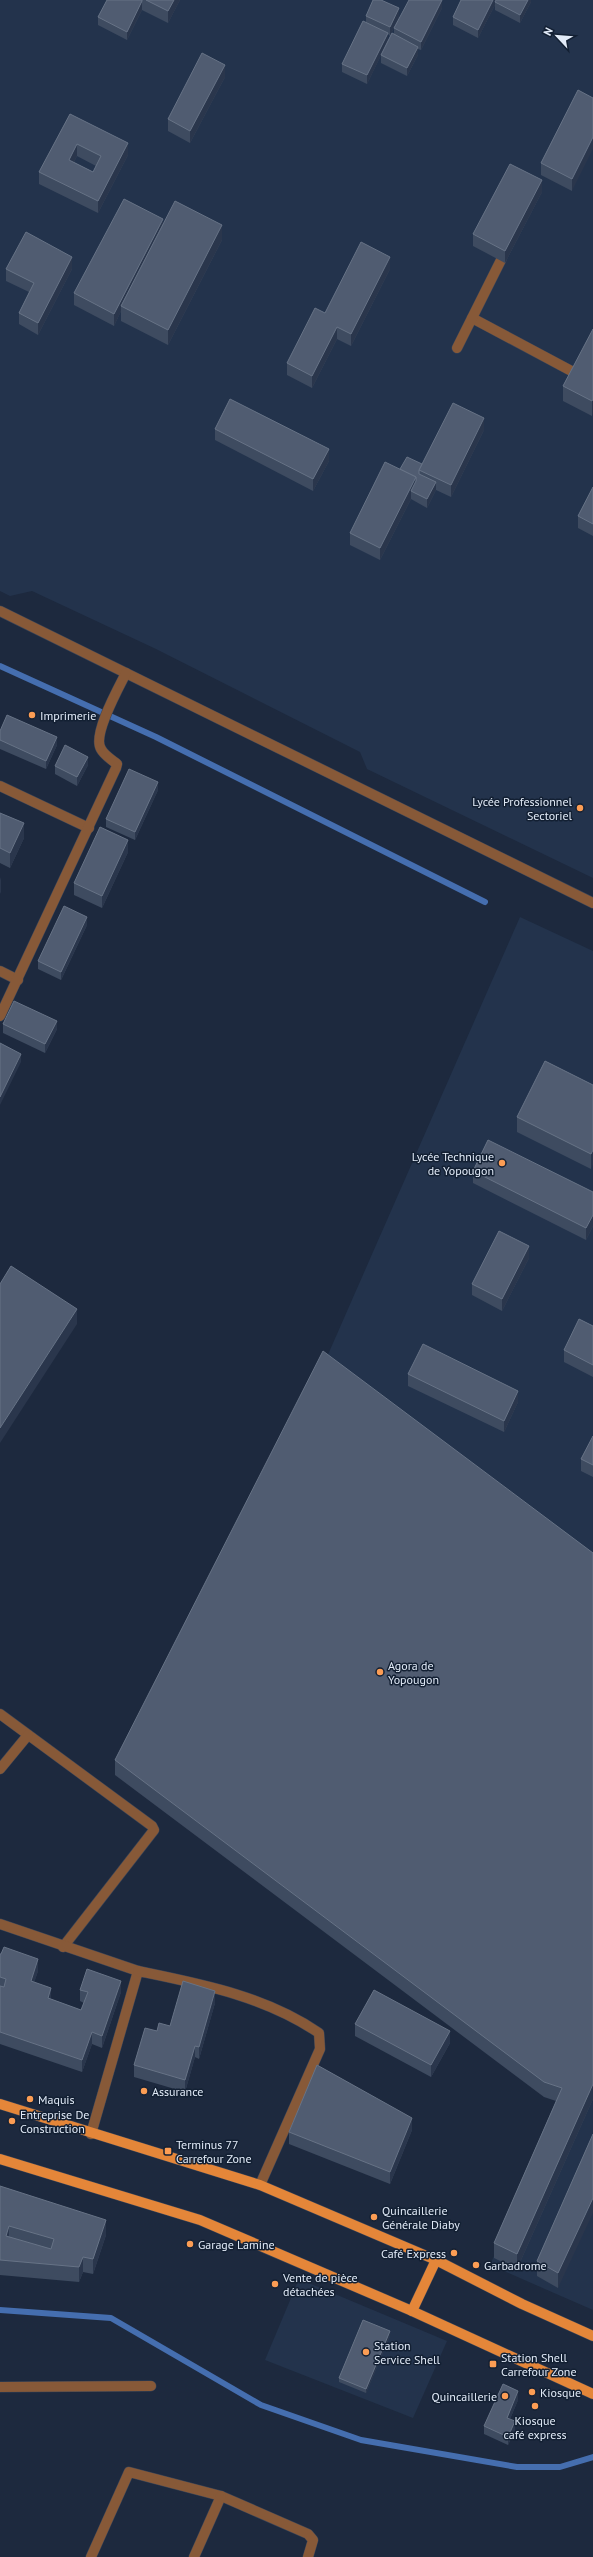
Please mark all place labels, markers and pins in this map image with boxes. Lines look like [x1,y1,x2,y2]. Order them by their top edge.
place label: Imprimerie [40,708,96,723]
marker: Imprimerie [27,710,37,720]
place label: Lycée Professionnel Sectoriel [472,794,572,823]
marker: Lycée Professionnel Sectoriel [575,803,585,813]
place label: Lycée Technique de Yopougon [412,1149,494,1178]
marker: Lycée Technique de Yopougon [497,1158,507,1168]
place label: Agora de Yopougon [388,1658,439,1687]
marker: Agora de Yopougon [375,1667,385,1677]
place label: Assurance [152,2084,203,2099]
marker: Assurance [139,2086,149,2096]
place label: Maquis [38,2092,75,2107]
marker: Maquis [25,2094,35,2104]
place label: Entreprise De Construction [20,2107,89,2136]
marker: Entreprise De Construction [7,2116,17,2126]
place label: Terminus 77 Carrefour Zone [176,2137,252,2166]
marker: Terminus 77 Carrefour Zone [163,2146,173,2156]
place label: Quincaillerie Générale Diaby [382,2203,460,2232]
marker: Quincaillerie Générale Diaby [369,2212,379,2222]
place label: Garage Lamine [198,2237,275,2252]
marker: Garage Lamine [185,2239,195,2249]
place label: Café Express [381,2246,446,2261]
marker: Café Express [449,2248,459,2258]
place label: Garbadrome [484,2258,547,2273]
marker: Garbadrome [471,2260,481,2270]
place label: Vente de pièce détachées [282,2270,358,2299]
marker: Vente de pièce détachées [270,2279,280,2289]
place label: Station Service Shell [374,2338,441,2367]
marker: Station Service Shell [361,2347,371,2357]
place label: Station Shell Carrefour Zone [501,2350,577,2379]
marker: Station Shell Carrefour Zone [488,2359,498,2369]
place label: Kiosque [540,2385,581,2400]
marker: Kiosque [527,2387,537,2397]
place label: Quincaillerie [431,2389,497,2404]
marker: Quincaillerie [500,2391,510,2401]
marker: Kiosque café express [530,2401,540,2411]
place label: Kiosque café express [503,2413,567,2442]

